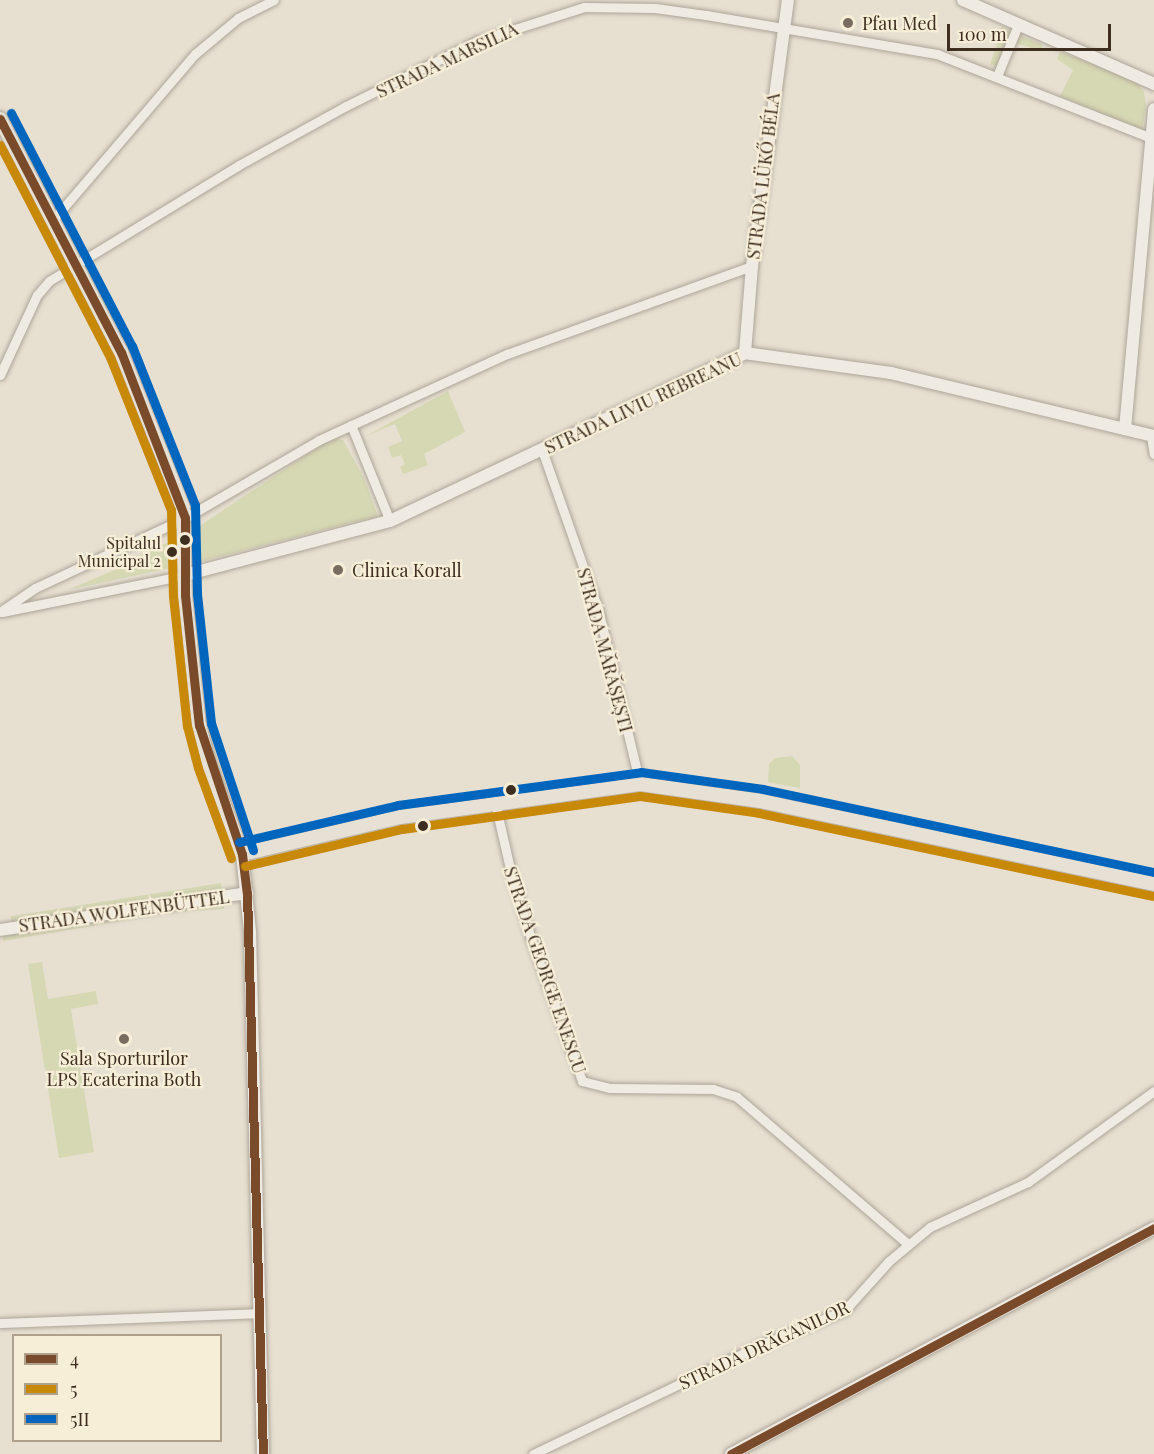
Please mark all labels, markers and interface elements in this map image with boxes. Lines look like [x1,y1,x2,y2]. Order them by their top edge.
place label: Pfau Med [862,12,937,34]
scale bar [950,12,1114,50]
marker: Pfau Med [839,14,857,32]
street label: STRADA MARSILIA [373,18,521,102]
text: 100 m [958,22,1007,46]
street label: STRADA LÜKŐ BÉLA [742,92,784,260]
street label: STRADA LIVIU REBREANU [541,348,745,458]
place label: Spitalul Municipal 2 [78,533,161,571]
unlabelled marker [179,534,191,546]
marker: Spitalul Municipal 2 [166,546,178,558]
place label: Clinica Korall [352,559,462,581]
marker: Clinica Korall [329,561,347,579]
street label: STRADA MĂRĂȘEȘTI [573,565,637,735]
unlabelled marker [505,784,517,796]
unlabelled marker [417,820,429,832]
street label: STRADA GEORGE ENESCU [499,864,591,1076]
street label: STRADA WOLFENBÜTTEL [17,885,231,937]
marker: Sala Sporturilor LPS Ecaterina Both [117,1032,131,1046]
place label: Sala Sporturilor LPS Ecaterina Both [47,1048,201,1090]
street label: STRADA DRĂGANILOR [675,1296,853,1394]
legend [12,1334,222,1442]
text: 4 [70,1347,79,1371]
text: 5 [70,1377,77,1401]
text: 5II [70,1407,90,1431]

